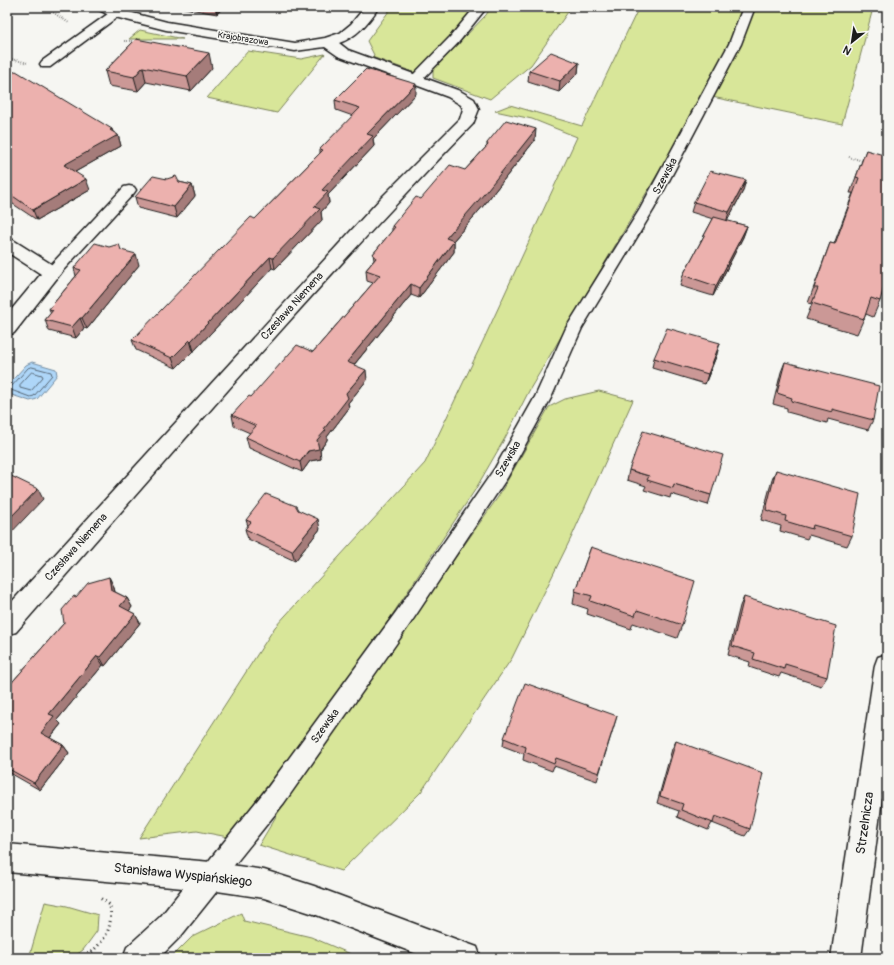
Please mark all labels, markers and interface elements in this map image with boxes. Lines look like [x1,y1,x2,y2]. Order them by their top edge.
north arrow [832,22,872,62]
street label: Krajobrazowa [217,30,269,48]
text: N [840,42,854,58]
street label: Szewska [650,155,680,197]
street label: Czesława Niemena [258,269,326,343]
street label: Szewska [492,439,524,479]
street label: Czesława Niemena [42,510,110,584]
street label: Szewska [308,706,342,746]
street label: Strzelnicza [853,791,877,855]
street label: Stanisława Wyspiańskiego [113,860,253,890]

